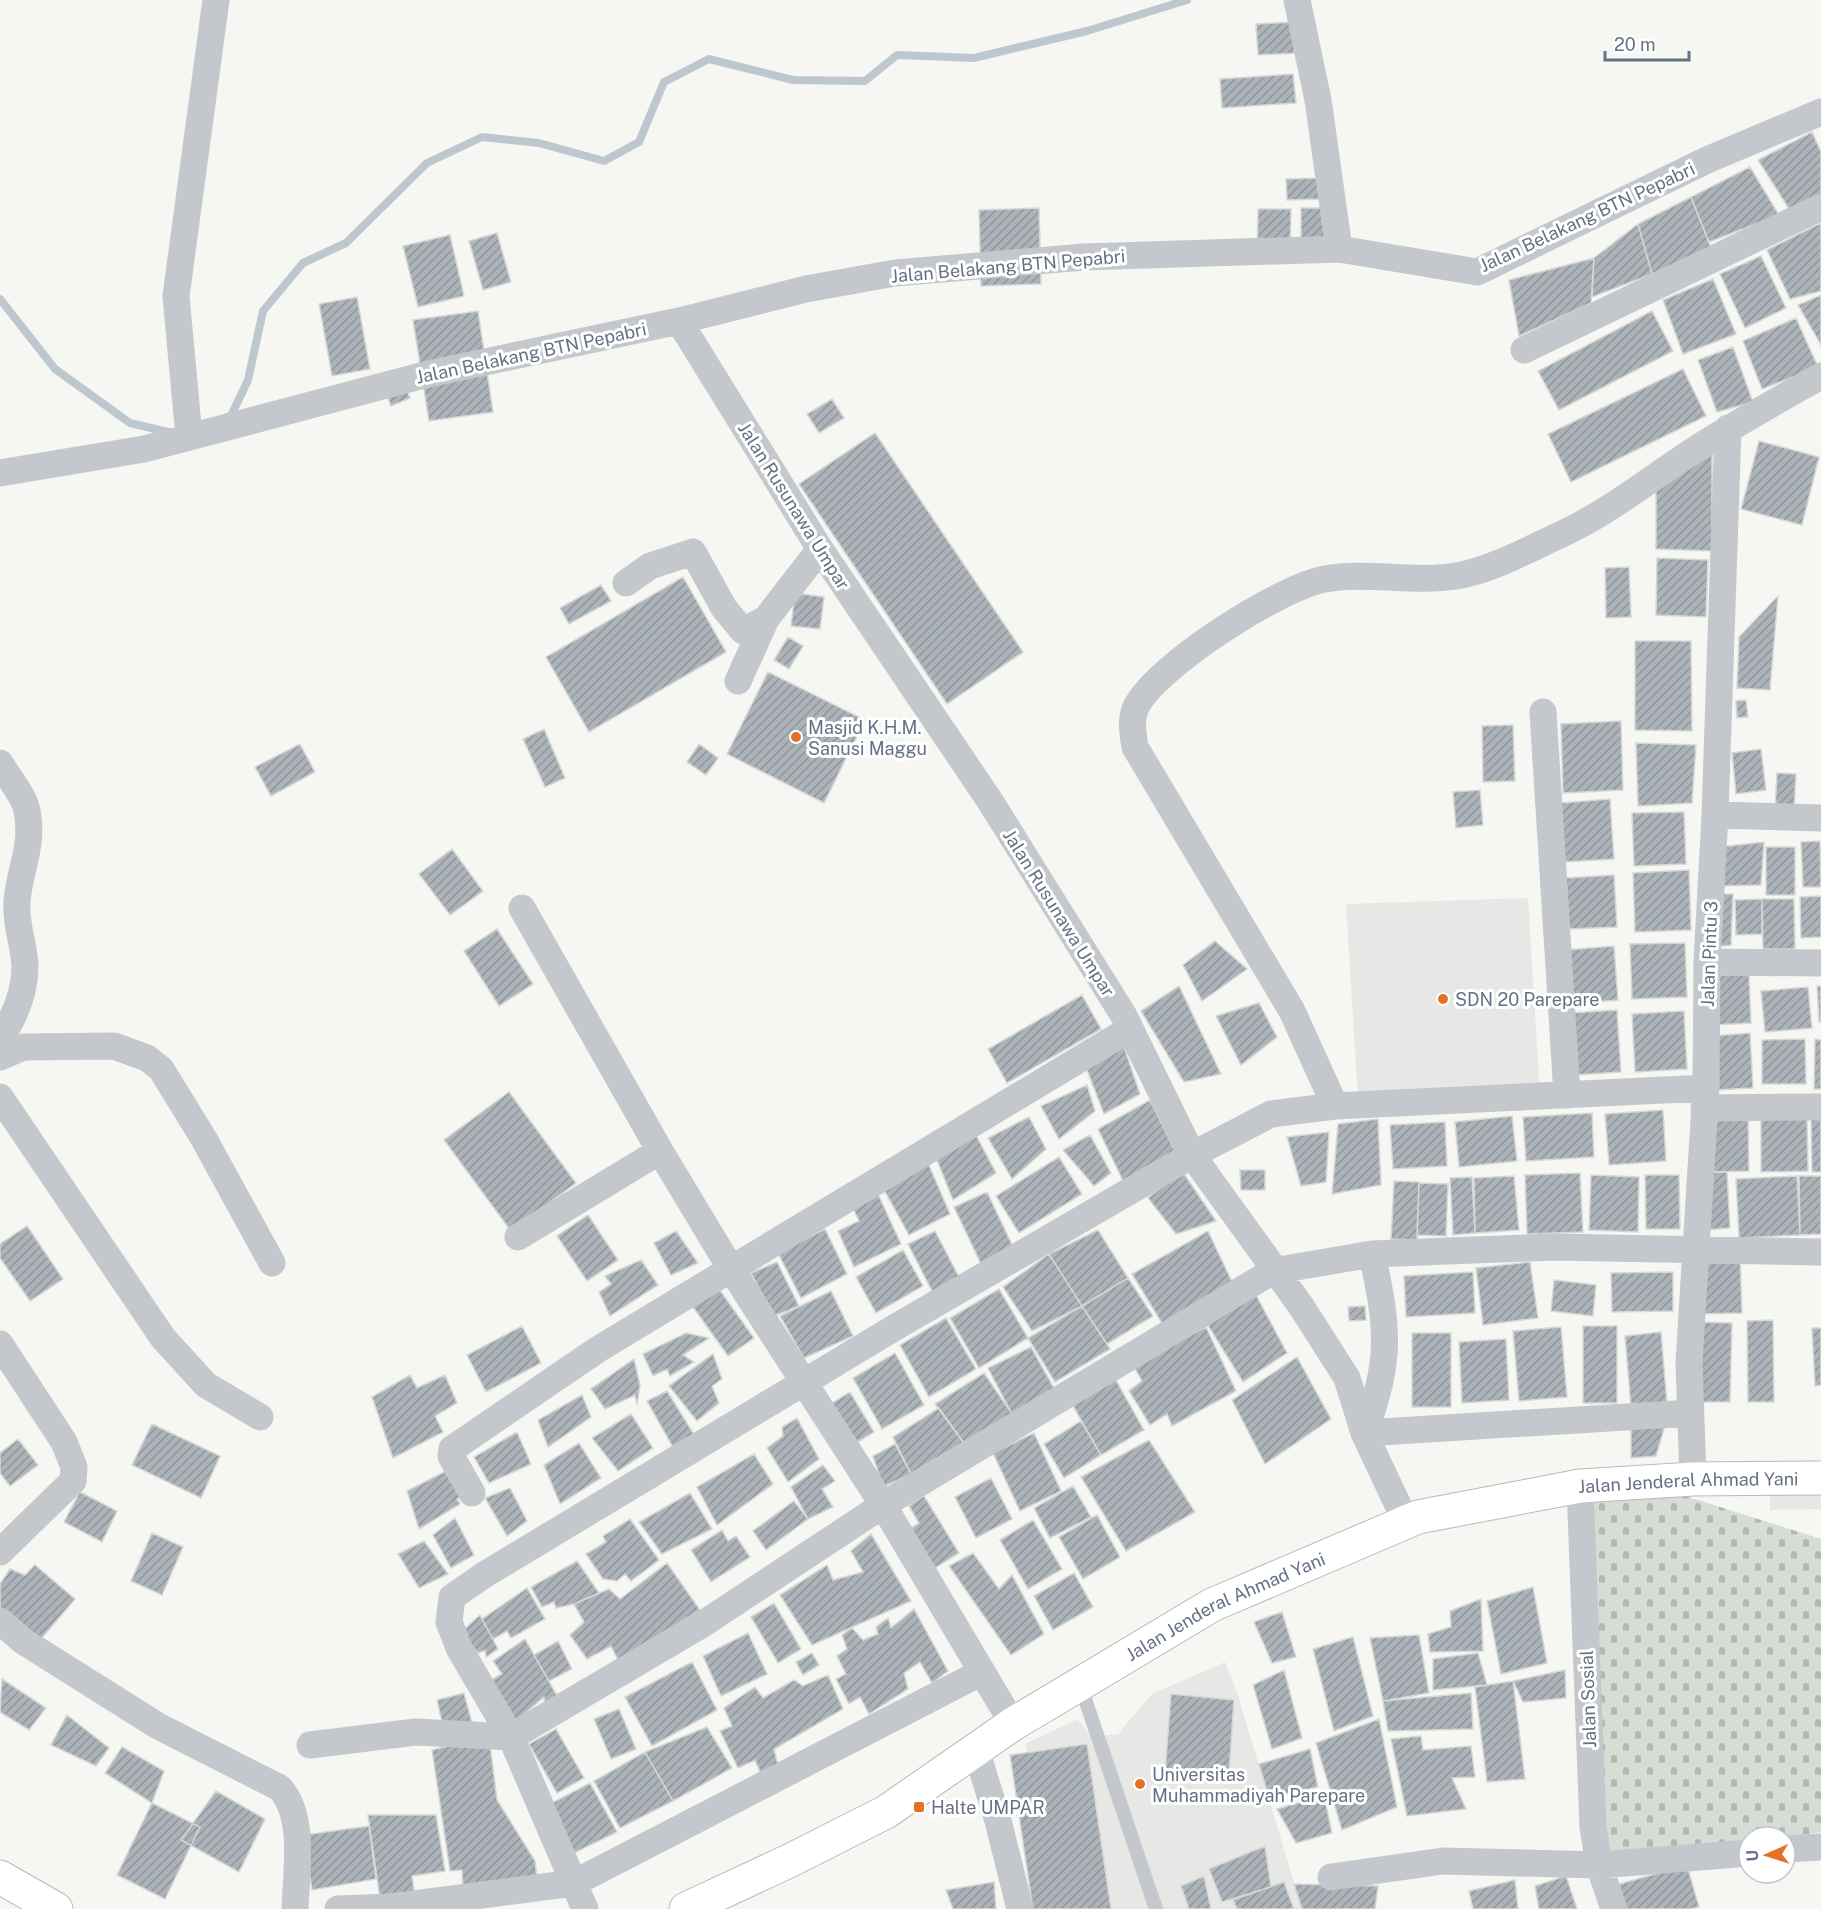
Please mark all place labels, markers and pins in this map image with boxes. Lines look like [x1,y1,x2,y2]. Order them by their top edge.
place label: Masjid K.H.M. Sanusi Maggu [808,717,927,759]
marker: Masjid K.H.M. Sanusi Maggu [789,730,803,744]
place label: SDN 20 Parepare [1455,989,1600,1010]
marker: SDN 20 Parepare [1436,992,1450,1006]
place label: Universitas Muhammadiyah Parepare [1152,1764,1365,1806]
marker: Universitas Muhammadiyah Parepare [1133,1777,1147,1791]
place label: Halte UMPAR [931,1797,1045,1818]
marker: Halte UMPAR [912,1800,926,1814]

